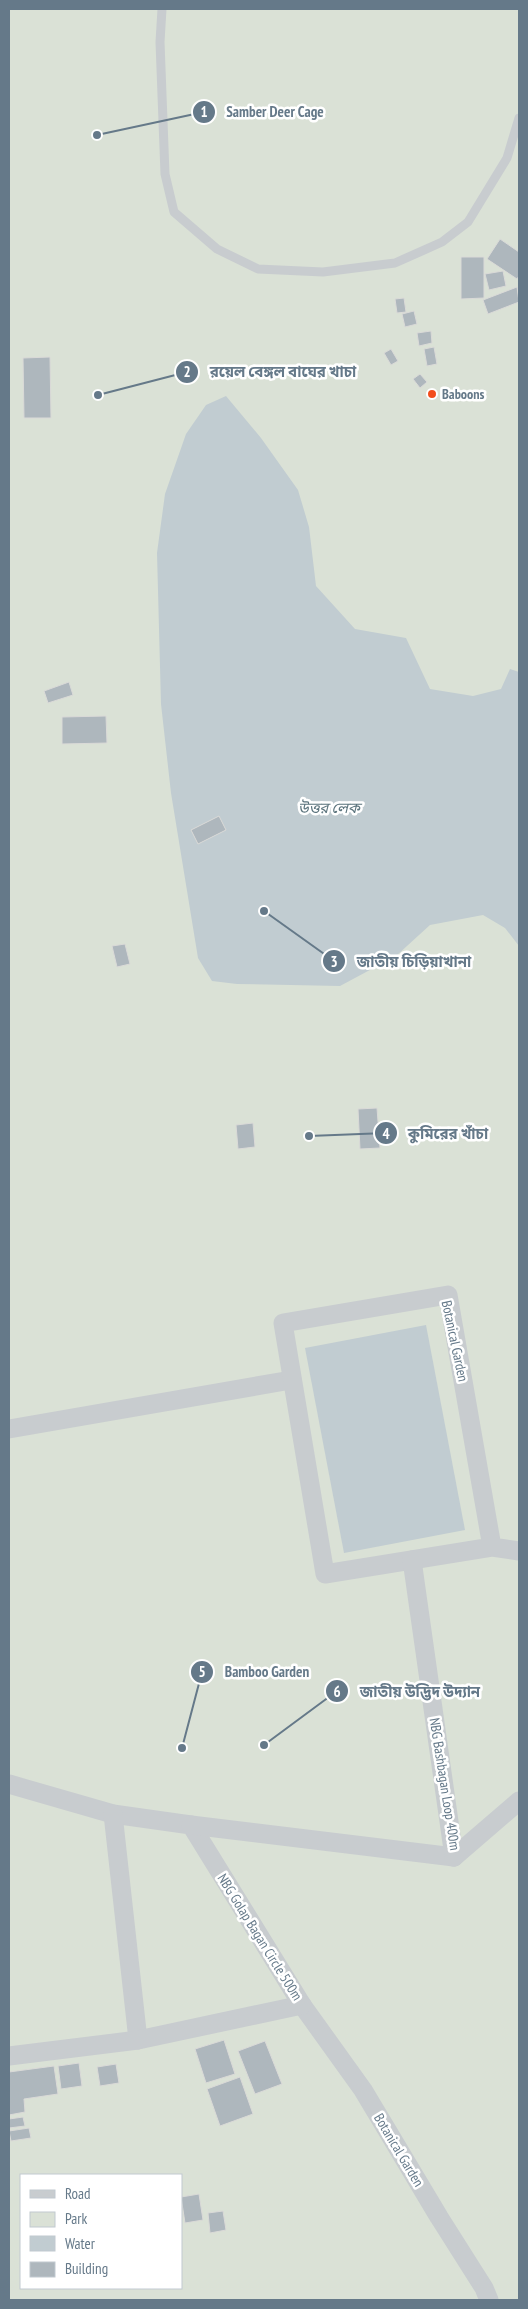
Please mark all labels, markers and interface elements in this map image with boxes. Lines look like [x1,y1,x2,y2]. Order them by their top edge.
callout: Samber Deer Cage [191,97,334,127]
text: 1 [200,102,208,121]
text: Samber Deer Cage [226,102,324,121]
callout: রয়েল বেঙ্গল বাঘের খাচা [174,357,366,387]
text: 2 [183,362,191,381]
text: রয়েল বেঙ্গল বাঘের খাচা [209,362,357,381]
place label: Baboons [442,385,485,403]
marker: Baboons [426,388,438,400]
water label: উত্তর লেক [298,798,363,817]
callout: জাতীয় চিড়িয়াখানা [322,946,481,976]
text: 3 [330,952,338,971]
text: জাতীয় চিড়িয়াখানা [356,952,472,971]
callout: কুমিরের খাঁচা [373,1118,498,1148]
text: 4 [382,1124,390,1143]
text: কুমিরের খাঁচা [407,1124,489,1144]
street label: Botanical Garden [438,1299,472,1383]
callout: Bamboo Garden [189,1657,319,1687]
text: 5 [198,1662,206,1681]
text: Bamboo Garden [225,1662,309,1681]
callout: জাতীয় উদ্ভিদ উদ্যান [324,1676,490,1706]
text: 6 [333,1682,341,1701]
text: জাতীয় উদ্ভিদ উদ্যান [359,1682,481,1701]
street label: NBG Bashbagan Loop 400m [426,1716,464,1852]
street label: NBG Golap Bagan Circle 500m [214,1870,306,2004]
street label: Botanical Garden [370,2110,428,2190]
legend [20,2174,182,2289]
text: Road [65,2184,91,2203]
text: Park [65,2209,87,2228]
text: Water [65,2234,96,2253]
text: Building [65,2259,108,2278]

